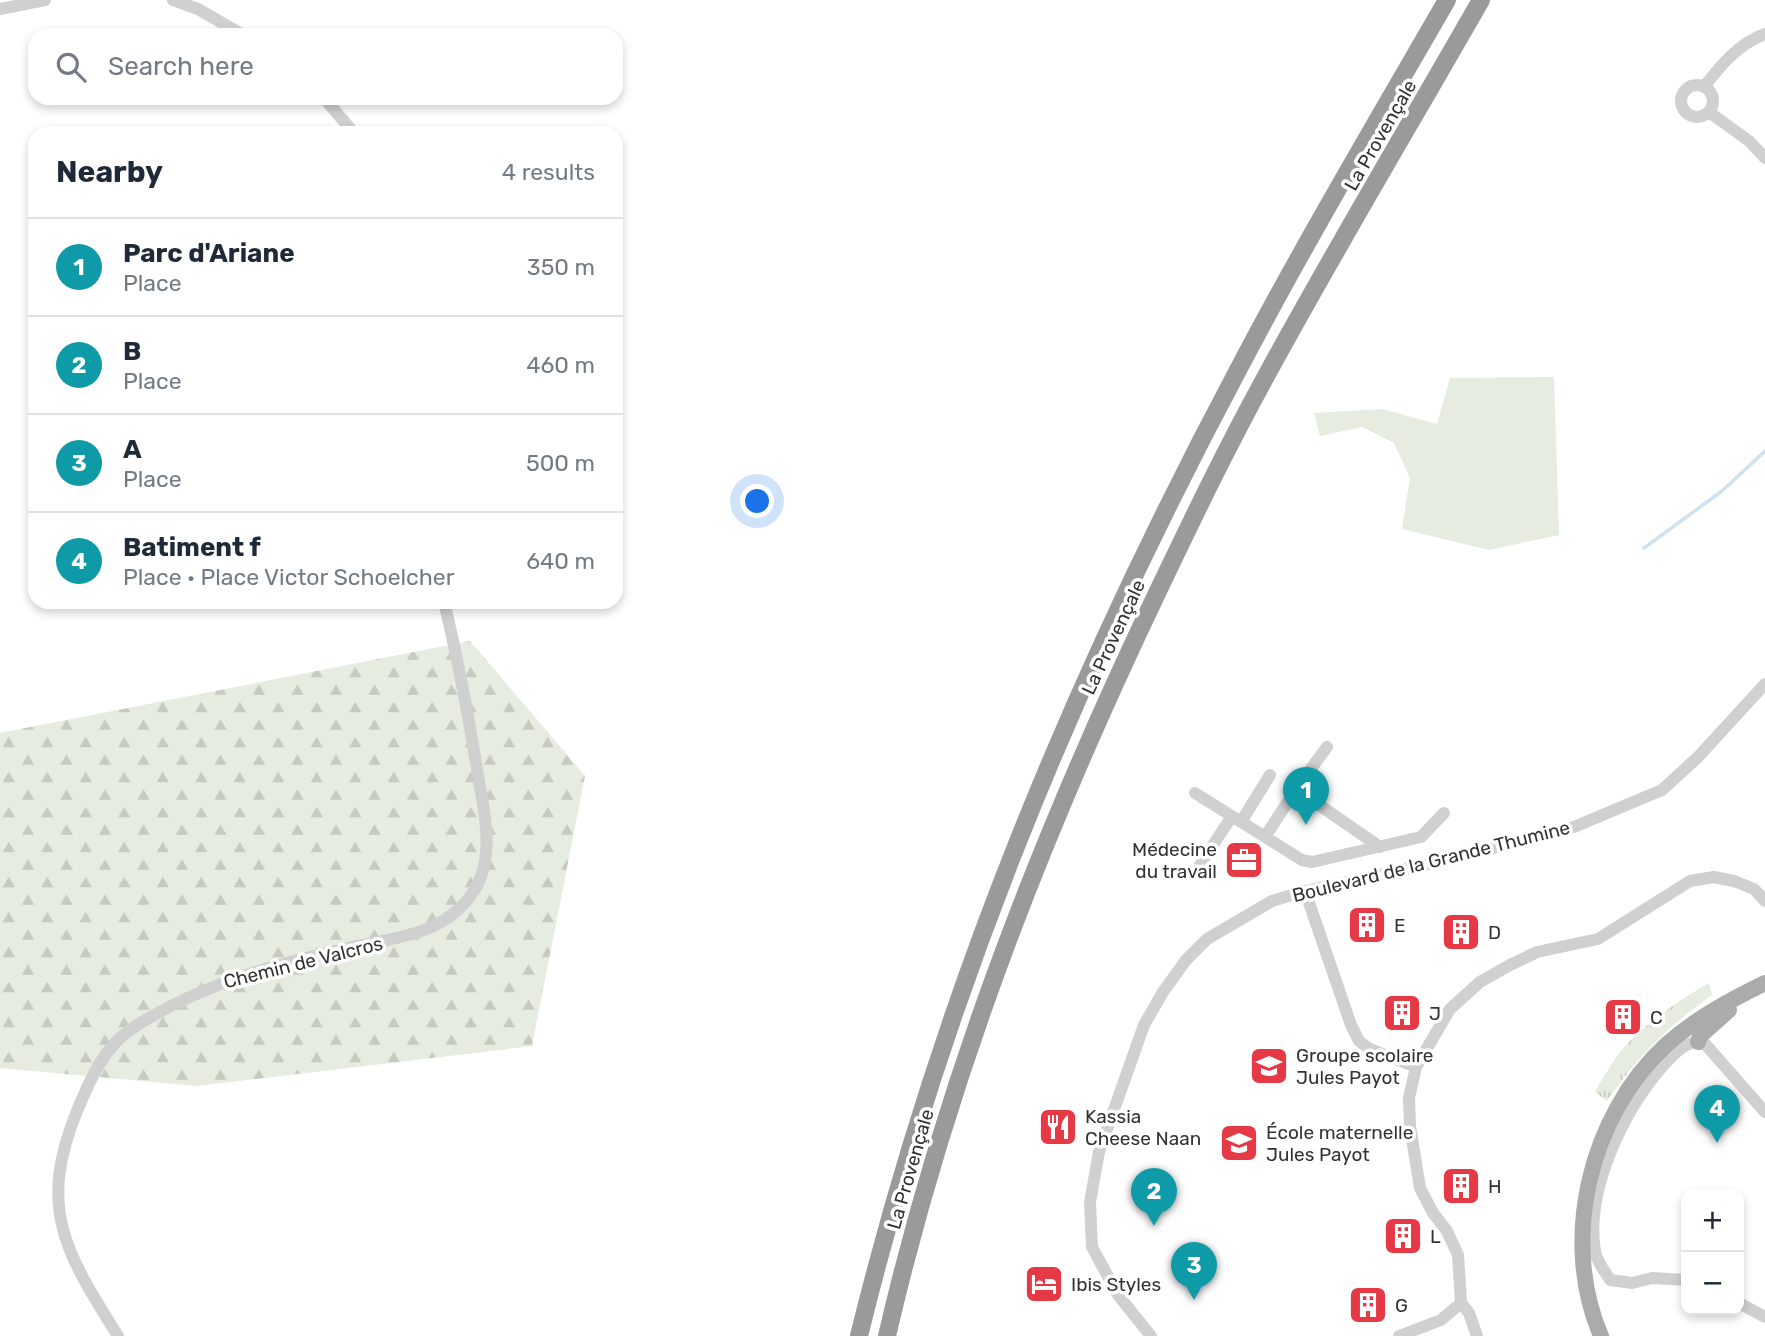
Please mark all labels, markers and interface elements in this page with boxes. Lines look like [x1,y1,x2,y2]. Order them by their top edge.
search box [28,28,623,105]
icon: search [52,48,90,86]
text: Search here [108,51,254,82]
street label: La Provençale [1339,76,1421,195]
text: Nearby [56,154,163,190]
text: 4 results [502,158,595,186]
text: Parc d'Ariane [123,238,295,269]
text: 1 [73,253,85,281]
text: 350 m [527,253,595,281]
text: Place [123,269,182,297]
text: B [123,336,141,367]
text: 2 [72,351,86,379]
text: 460 m [526,351,595,379]
text: Place [123,367,182,395]
text: A [123,434,142,465]
text: 3 [71,449,87,477]
text: 500 m [526,449,595,477]
text: Place [123,465,182,493]
your location [740,484,774,518]
text: Batiment f [123,532,261,563]
text: 4 [71,547,87,575]
text: 640 m [526,547,595,575]
text: Place · Place Victor Schoelcher [123,563,454,591]
street label: La Provençale [1077,576,1150,698]
pin: 1 [1283,767,1329,825]
street label: Boulevard de la Grande Thumine [1290,816,1572,907]
place label: Médecine du travail [1132,838,1217,883]
office icon: Médecine du travail [1223,839,1265,881]
building icon: E [1346,904,1388,946]
building icon: D [1440,911,1482,953]
place label: E [1394,914,1406,937]
place label: D [1488,921,1501,944]
street label: Chemin de Valcros [221,932,385,993]
building icon: J [1381,992,1423,1034]
building icon: C [1602,996,1644,1038]
place label: J [1429,1002,1441,1025]
place label: C [1650,1006,1663,1029]
place label: Groupe scolaire Jules Payot [1296,1044,1433,1089]
school or university icon: Groupe scolaire Jules Payot [1248,1045,1290,1087]
pin: 4 [1694,1085,1740,1143]
place label: Kassia Cheese Naan [1085,1105,1201,1150]
street label: La Provençale [882,1106,939,1232]
restaurant icon: Kassia Cheese Naan [1037,1106,1079,1148]
place label: École maternelle Jules Payot [1266,1121,1413,1166]
school or university icon: École maternelle Jules Payot [1218,1122,1260,1164]
building icon: H [1440,1165,1482,1207]
pin: 2 [1131,1168,1177,1226]
place label: H [1488,1175,1502,1198]
map controls [1681,1189,1744,1315]
button: + [1681,1189,1744,1252]
building icon: L [1382,1215,1424,1257]
place label: L [1430,1225,1441,1248]
pin: 3 [1171,1242,1217,1300]
button: − [1681,1252,1744,1315]
hotel icon: Ibis Styles [1023,1263,1065,1305]
place label: Ibis Styles [1071,1273,1161,1296]
building icon: G [1347,1284,1389,1326]
place label: G [1395,1294,1408,1317]

